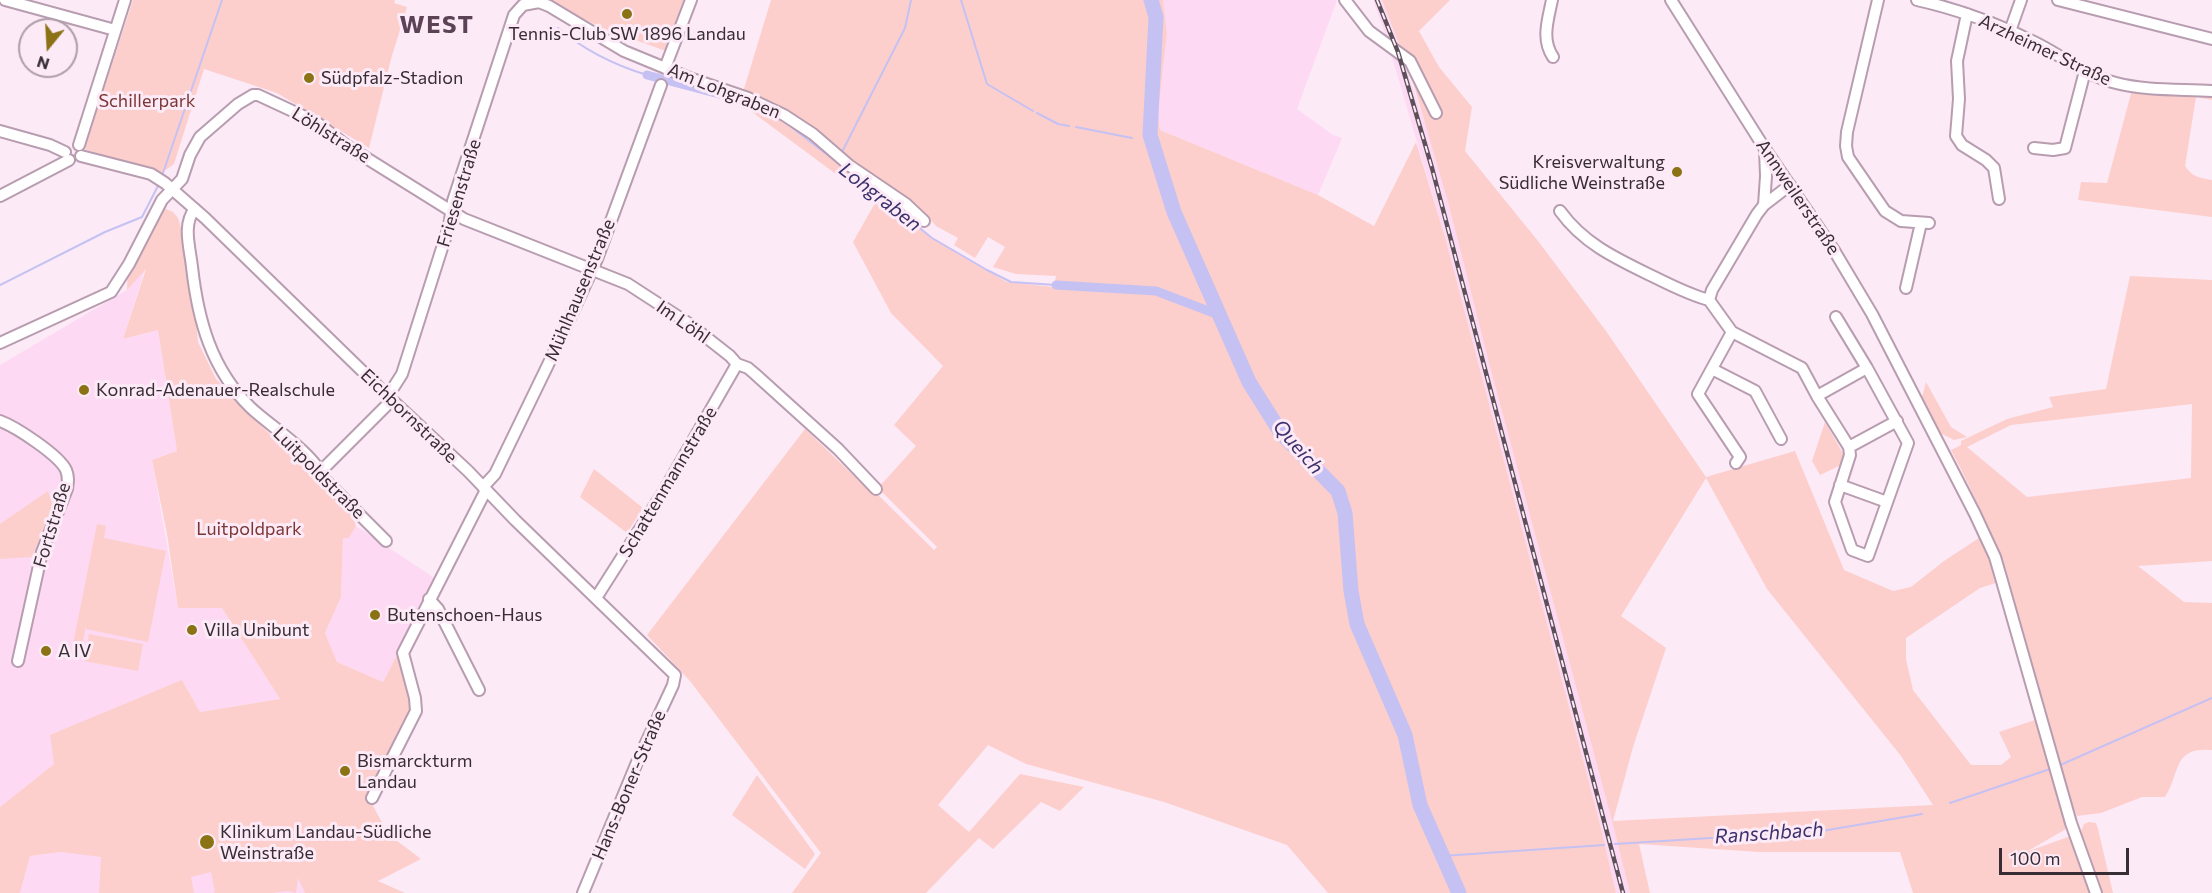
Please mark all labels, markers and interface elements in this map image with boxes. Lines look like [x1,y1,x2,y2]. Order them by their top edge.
marker: Tennis-Club SW 1896 Landau [620,7,634,21]
street label: Arzheimer Straße [1975,10,2115,90]
district label: WEST [400,11,474,39]
north arrow [18,18,78,78]
place label: Tennis-Club SW 1896 Landau [508,23,746,45]
text: N [34,53,52,75]
street label: Am Lohgraben [665,59,783,123]
place label: Südpfalz-Stadion [321,67,463,89]
marker: Südpfalz-Stadion [302,71,316,85]
park label: Schillerpark [98,90,196,112]
street label: Löhlstraße [288,102,374,168]
street label: Annweilerstraße [1751,135,1845,259]
street label: Friesenstraße [432,136,486,250]
place label: Kreisverwaltung Südliche Weinstraße [1499,151,1665,194]
water label: Lohgraben [834,157,926,237]
marker: Kreisverwaltung Südliche Weinstraße [1670,165,1684,179]
street label: Mühlhausenstraße [540,216,620,364]
street label: Im Löhl [652,296,714,348]
street label: Eichbornstraße [356,365,462,467]
place label: Konrad-Adenauer-Realschule [96,379,335,401]
marker: Konrad-Adenauer-Realschule [77,383,91,397]
street label: Schattenmannstraße [615,403,721,561]
water label: Queich [1268,415,1328,479]
street label: Luitpoldstraße [269,423,369,523]
street label: Fortstraße [29,480,75,570]
park label: Luitpoldpark [196,518,302,540]
place label: Butenschoen-Haus [387,604,542,626]
marker: Butenschoen-Haus [368,608,382,622]
place label: Villa Unibunt [204,619,309,641]
marker: Villa Unibunt [185,623,199,637]
place label: A IV [58,640,91,662]
marker: A IV [39,644,53,658]
street label: Hans-Boner-Straße [588,707,670,863]
place label: Bismarckturm Landau [357,750,472,792]
marker: Bismarckturm Landau [338,764,352,778]
water label: Ranschbach [1714,817,1824,849]
place label: Klinikum Landau-Südliche Weinstraße [220,821,432,864]
marker: Klinikum Landau-Südliche Weinstraße [198,833,216,851]
scale bar [2002,836,2132,874]
text: 100 m [2010,847,2060,869]

